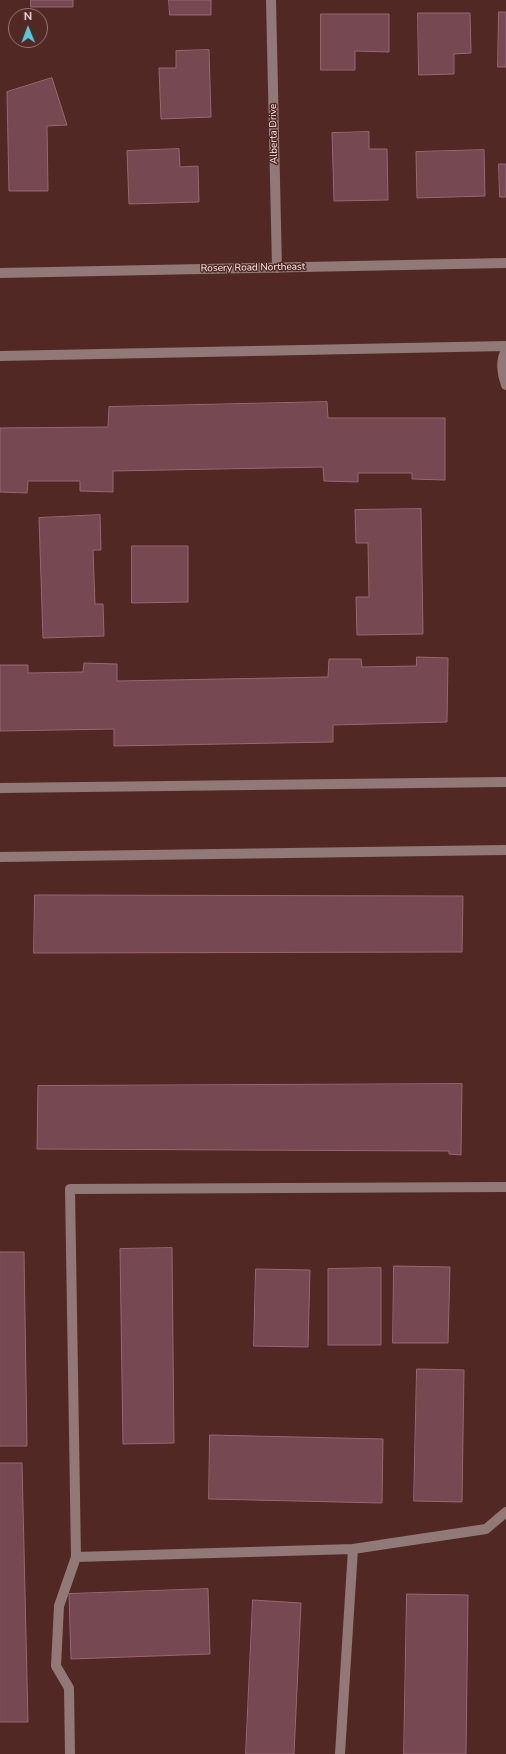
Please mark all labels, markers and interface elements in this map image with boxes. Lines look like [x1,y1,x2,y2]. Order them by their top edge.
north arrow [8,8,48,48]
text: N [24,9,32,24]
street label: Alberta Drive [267,104,281,164]
street label: Rosery Road Northeast [201,261,305,275]

